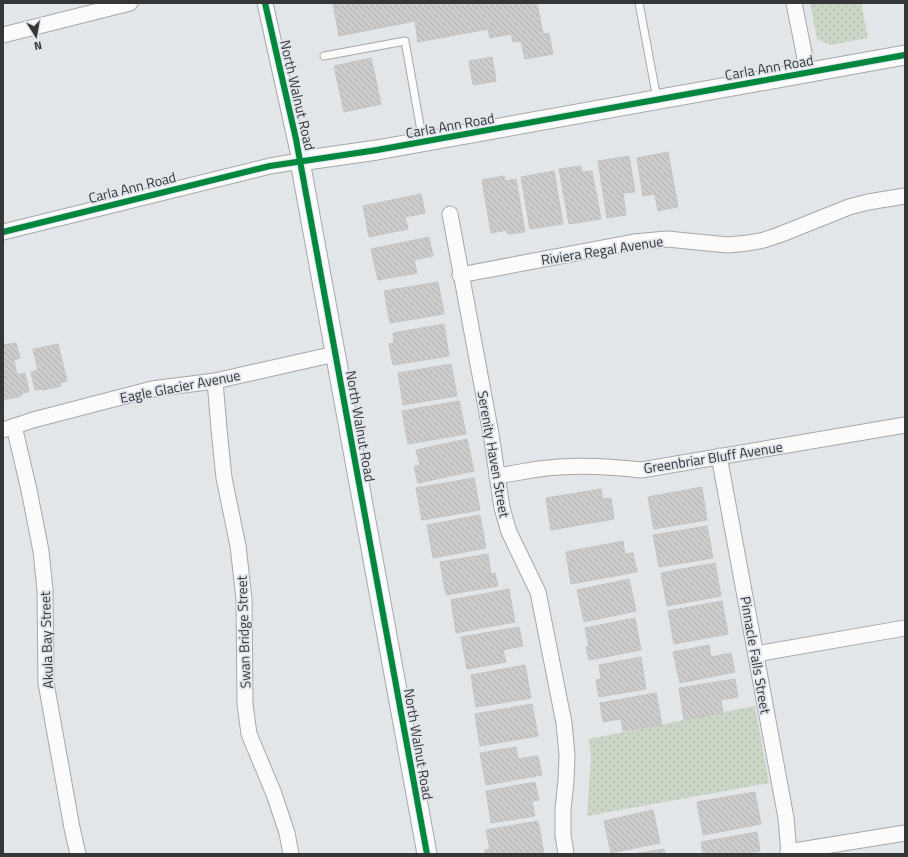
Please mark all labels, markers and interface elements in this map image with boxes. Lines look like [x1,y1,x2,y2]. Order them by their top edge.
north arrow [16,16,56,56]
text: N [33,37,43,54]
street label: North Walnut Road [275,38,321,152]
street label: Carla Ann Road [723,49,815,85]
street label: Carla Ann Road [404,107,496,143]
street label: Carla Ann Road [86,166,178,208]
street label: Riviera Regal Avenue [539,230,665,270]
street label: Eagle Glacier Avenue [118,364,242,408]
street label: North Walnut Road [341,369,381,483]
street label: Serenity Haven Street [472,389,516,519]
street label: Greenbriar Bluff Avenue [642,436,784,478]
street label: Swan Bridge Street [231,575,255,689]
street label: Akula Bay Street [34,591,58,689]
street label: Pinnacle Falls Street [735,595,777,715]
street label: North Walnut Road [399,687,439,801]

